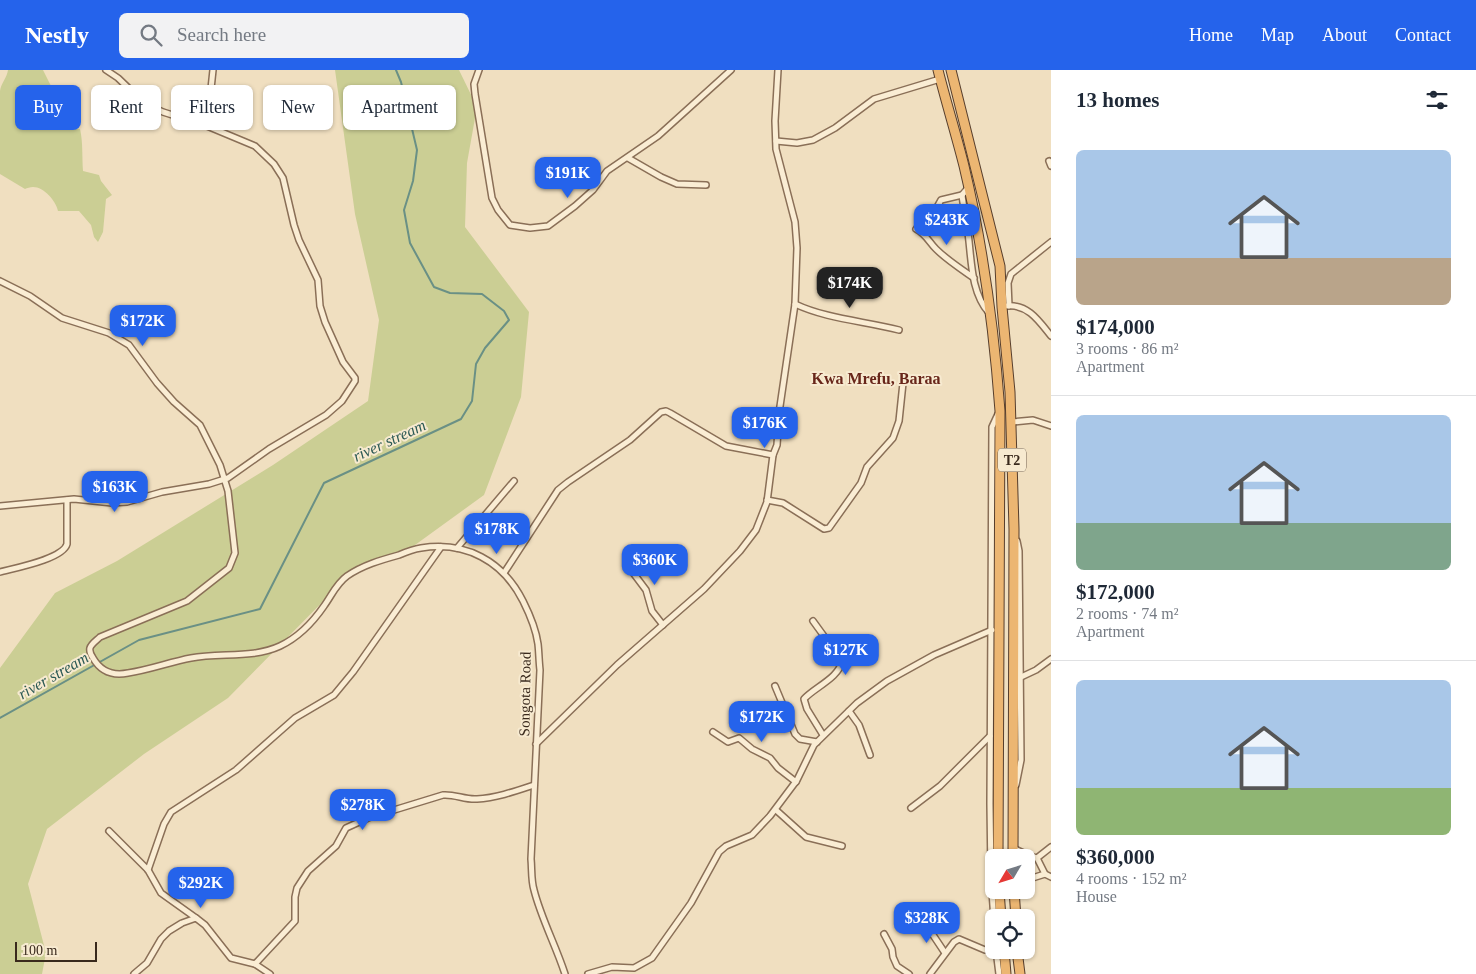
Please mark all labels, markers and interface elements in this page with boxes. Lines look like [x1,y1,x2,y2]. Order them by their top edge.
search box [119,13,469,58]
icon: search [137,21,165,49]
text: Nestly [25,22,89,48]
text: Search here [177,24,266,45]
text: Home [1189,25,1233,45]
text: Map [1261,25,1294,45]
text: About [1322,25,1367,45]
text: Contact [1395,25,1451,45]
chip: Buy [15,85,81,130]
chip: Rent [91,85,161,130]
chip: Filters [171,85,253,130]
chip: New [263,85,333,130]
chip: Apartment [343,85,456,130]
icon: filters [1423,86,1451,114]
text: 13 homes [1076,88,1159,112]
pin: $191K [533,156,603,199]
text: $191K [546,164,590,181]
icon: home [1219,182,1309,272]
pin: $243K [912,204,982,246]
text: $243K [925,211,969,228]
pin: $174K [815,266,885,309]
text: $174K [828,274,872,291]
pin: $172K [108,304,178,347]
text: $172K [121,312,165,329]
text: $174,000 [1076,315,1155,339]
text: 3 rooms · 86 m² [1076,340,1179,357]
text: Apartment [1076,358,1144,375]
district label: Kwa Mrefu, Baraa [811,370,941,387]
pin: $176K [730,406,800,449]
text: $176K [743,414,787,431]
water label: river stream [350,416,428,465]
road number: T2 [998,448,1026,472]
icon: home [1219,448,1309,538]
pin: $163K [80,470,150,513]
text: $163K [93,478,137,495]
pin: $178K [462,512,532,555]
text: $178K [475,520,519,537]
pin: $360K [620,544,690,586]
text: $360K [633,551,677,568]
text: $172,000 [1076,580,1155,604]
text: 2 rooms · 74 m² [1076,605,1179,622]
text: Apartment [1076,623,1144,640]
pin: $127K [811,634,881,676]
text: $127K [824,641,868,658]
water label: river stream [15,649,91,702]
street label: Songota Road [516,651,534,736]
pin: $172K [727,700,797,743]
text: $172K [740,708,784,725]
icon: home [1219,713,1309,803]
pin: $278K [328,788,398,831]
text: $278K [341,796,385,813]
text: $360,000 [1076,845,1155,869]
north arrow [985,849,1035,899]
map controls [985,849,1035,959]
pin: $292K [166,866,236,909]
text: 4 rooms · 152 m² [1076,870,1187,887]
text: $292K [179,874,223,891]
text: House [1076,888,1117,905]
pin: $328K [892,902,962,944]
text: $328K [905,909,949,926]
button: locate [985,909,1035,959]
scale bar [15,939,98,962]
text: 100 m [22,943,57,958]

